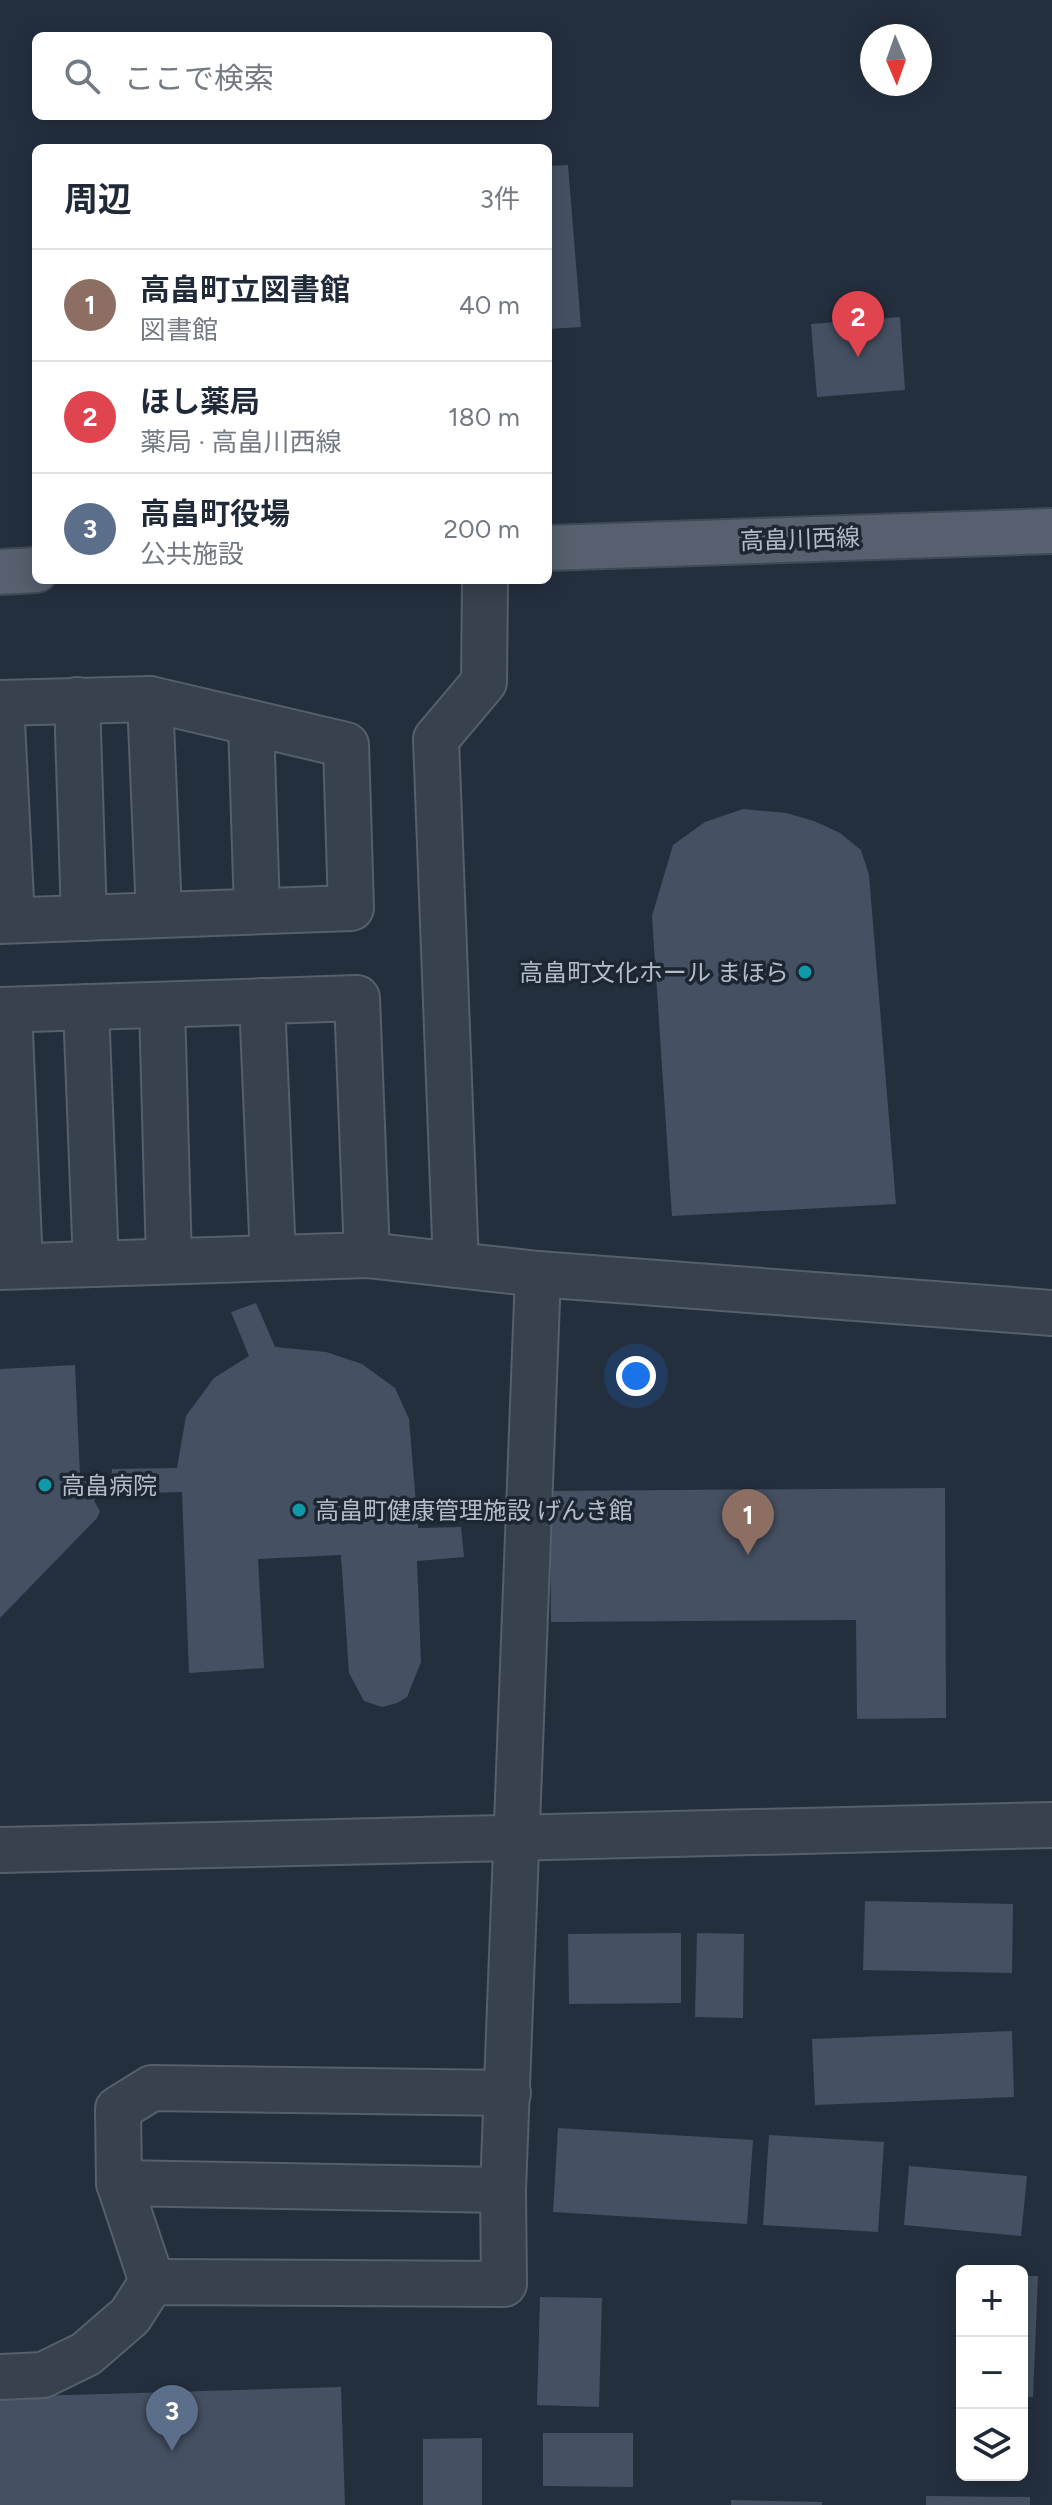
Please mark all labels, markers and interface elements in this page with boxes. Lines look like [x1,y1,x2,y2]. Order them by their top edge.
north arrow [860,24,932,96]
search box [32,32,552,120]
icon: search [60,54,104,98]
text: ここで検索 [124,60,274,97]
text: 周辺 [64,179,132,220]
text: 3件 [480,183,520,215]
text: 高畠町立図書館 [140,271,350,308]
text: 1 [85,289,95,321]
text: 40 m [459,289,520,321]
pin: 2 [832,291,884,357]
text: 図書館 [140,314,218,346]
text: ほし薬局 [140,383,260,420]
text: 2 [82,401,98,433]
text: 180 m [448,401,520,433]
text: 薬局 · 高畠川西線 [140,426,341,458]
text: 高畠町役場 [140,495,290,532]
text: 3 [83,513,97,545]
text: 200 m [444,513,520,545]
street label: 高畠川西線 [740,522,860,556]
text: 公共施設 [140,538,244,570]
place label: 高畠町文化ホール まほら [519,958,789,987]
marker: 高畠町文化ホール まほら [796,963,814,981]
your location [616,1356,656,1396]
place label: 高畠病院 [61,1471,157,1500]
marker: 高畠病院 [36,1476,54,1494]
pin: 1 [722,1489,774,1555]
place label: 高畠町健康管理施設 げんき館 [315,1496,633,1525]
marker: 高畠町健康管理施設 げんき館 [290,1501,308,1519]
map controls [956,2265,1028,2481]
button: + [956,2265,1028,2337]
button: − [956,2337,1028,2409]
pin: 3 [146,2385,198,2451]
button: layers [956,2409,1028,2481]

